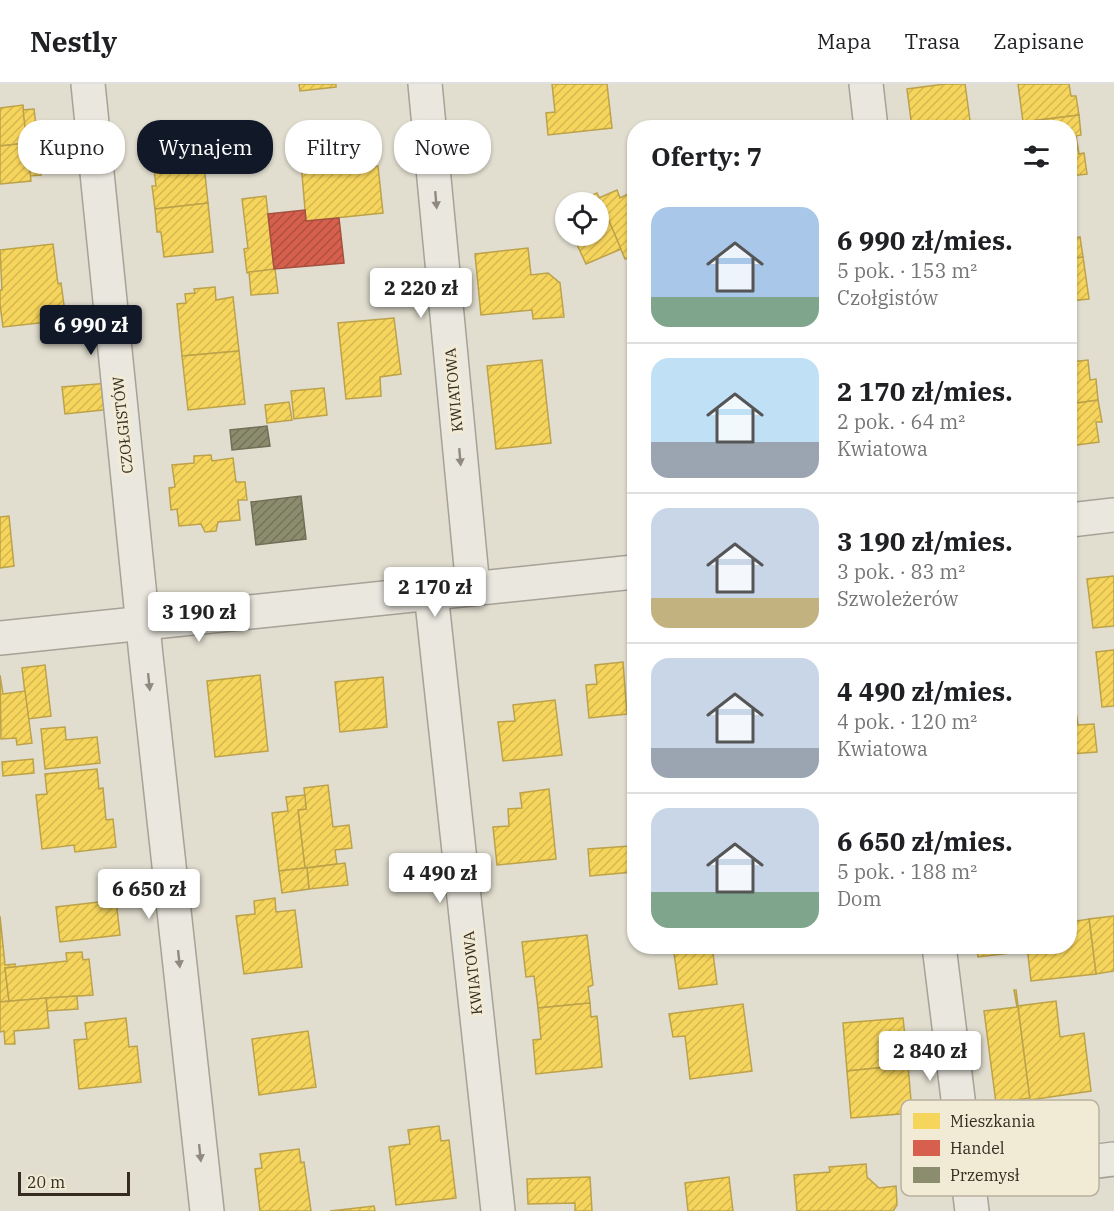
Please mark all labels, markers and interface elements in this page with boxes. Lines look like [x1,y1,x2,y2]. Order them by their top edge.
text: Nestly [30,23,117,60]
text: Mapa [817,27,871,55]
text: Trasa [904,27,960,55]
text: Zapisane [993,27,1084,55]
chip: Kupno [18,120,125,174]
chip: Wynajem [137,120,273,174]
chip: Filtry [285,120,382,174]
chip: Nowe [394,120,491,174]
text: Oferty: 7 [651,139,762,173]
icon: filters [1020,140,1053,173]
one-way arrow [431,191,441,210]
map controls [555,192,609,246]
button: locate [555,192,609,246]
text: 6 990 zł/mies. [837,223,1013,257]
icon: home [699,231,771,303]
text: 5 pok. · 153 m² [837,257,977,284]
pin: 2 220 zł [359,268,483,319]
text: 2 220 zł [384,274,458,301]
text: Czołgistów [837,284,938,311]
pin: 6 990 zł [29,305,153,356]
text: 6 990 zł [54,311,128,338]
street label: KWIATOWA [440,347,467,433]
text: 2 170 zł/mies. [837,374,1013,408]
street label: CZOŁGISTÓW [108,375,137,475]
icon: home [699,382,771,454]
text: 2 pok. · 64 m² [837,408,965,435]
text: Kwiatowa [837,435,928,462]
one-way arrow [455,448,465,467]
text: 3 190 zł/mies. [837,524,1013,558]
icon: home [699,532,771,604]
text: 3 pok. · 83 m² [837,558,965,585]
pin: 2 170 zł [373,567,497,618]
text: 2 170 zł [398,573,472,600]
text: Szwoleżerów [837,585,958,612]
pin: 3 190 zł [137,592,261,643]
text: 3 190 zł [162,598,236,625]
one-way arrow [144,672,153,691]
text: 4 490 zł/mies. [837,674,1013,708]
icon: home [699,682,771,754]
text: 4 pok. · 120 m² [837,708,977,735]
text: Kwiatowa [837,735,928,762]
text: 6 650 zł/mies. [837,824,1013,858]
icon: home [699,832,771,904]
pin: 4 490 zł [378,853,502,904]
text: 5 pok. · 188 m² [837,858,977,885]
text: 4 490 zł [403,859,477,886]
pin: 6 650 zł [87,869,211,920]
text: 6 650 zł [112,875,186,902]
text: Dom [837,885,881,912]
street label: KWIATOWA [459,929,486,1016]
one-way arrow [174,949,184,968]
pin: 2 840 zł [868,1031,992,1082]
text: 2 840 zł [893,1037,967,1064]
legend [901,1100,1099,1196]
text: Mieszkania [950,1111,1036,1131]
text: Handel [950,1138,1005,1158]
one-way arrow [195,1143,205,1162]
text: Przemysł [950,1165,1020,1185]
scale bar [18,1169,130,1196]
text: 20 m [27,1172,65,1192]

